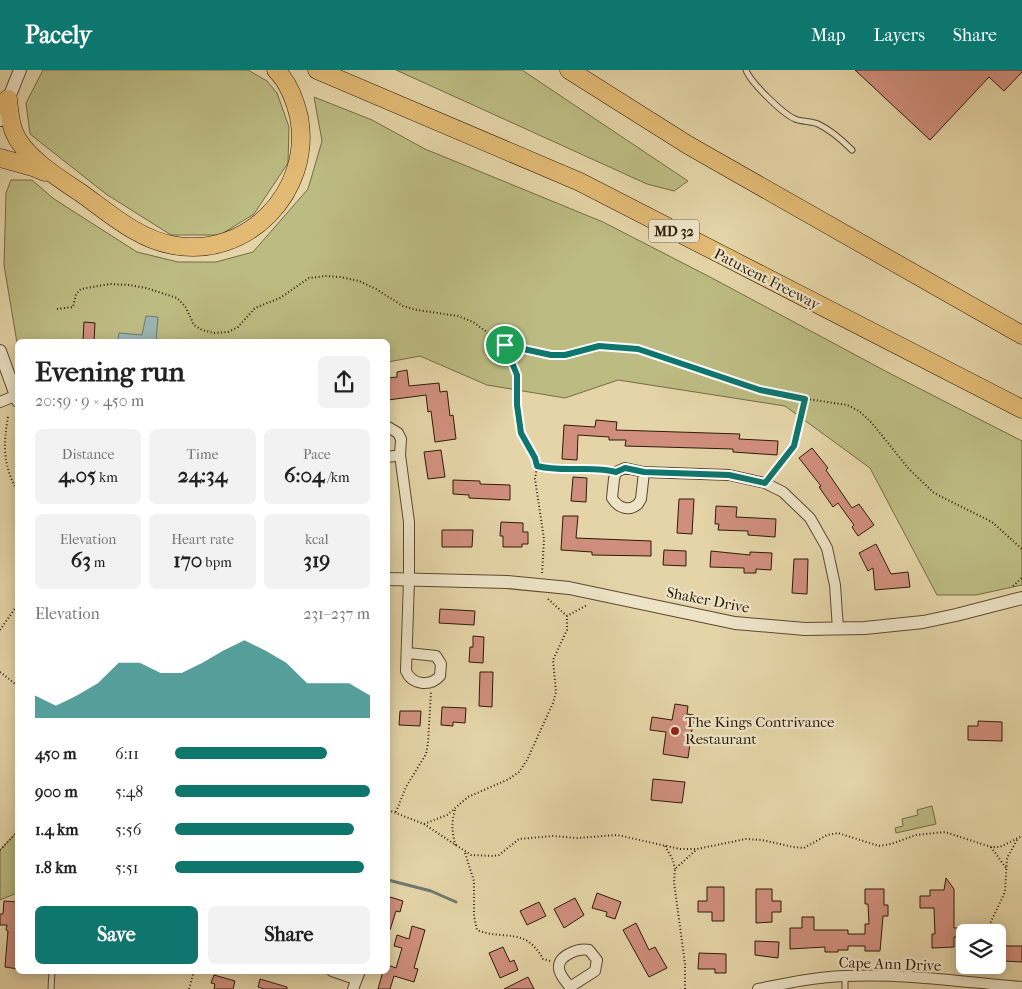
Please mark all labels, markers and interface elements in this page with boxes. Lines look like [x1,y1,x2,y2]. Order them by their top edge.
text: Pacely [25,21,92,49]
text: Map [811,25,845,46]
text: Layers [873,25,925,46]
text: Share [953,25,997,46]
road number: MD 32 [649,220,699,242]
street label: Patuxent Freeway [711,245,824,314]
pin [484,324,526,366]
icon: arrive [491,331,519,359]
text: Evening run [35,355,185,388]
button: share [318,356,370,408]
text: 20:59 · 9 × 450 m [35,391,144,410]
text: Distance [62,446,114,463]
text: Time [187,446,218,463]
text: Pace [303,446,331,463]
text: 4.05 [58,463,96,487]
text: 24:34 [178,463,227,487]
text: 6:04 [284,463,324,487]
text: km [96,469,118,486]
text: /km [324,469,350,486]
text: Elevation [60,531,116,548]
text: Heart rate [171,531,234,548]
text: kcal [305,531,329,548]
text: 63 [71,548,91,572]
text: 170 [173,548,202,572]
text: 319 [303,548,330,572]
text: m [91,554,105,571]
text: bpm [202,554,232,571]
street label: Shaker Drive [665,583,752,617]
text: Elevation [35,604,100,623]
text: 231–237 m [303,604,370,623]
place label: The Kings Contrivance Restaurant [685,713,835,748]
marker: The Kings Contrivance Restaurant [669,725,681,737]
text: 450 m [35,744,76,763]
text: 6:11 [115,744,139,763]
text: 900 m [35,782,78,801]
text: 5:48 [115,782,143,801]
text: 1.4 km [35,820,79,839]
text: 5:56 [115,820,141,839]
text: 1.8 km [35,858,77,877]
text: 5:51 [115,858,138,877]
button: Save [35,906,198,964]
button: Share [208,906,370,964]
map controls [956,924,1006,974]
button: layers [956,924,1006,974]
street label: Cape Ann Drive [838,953,942,975]

